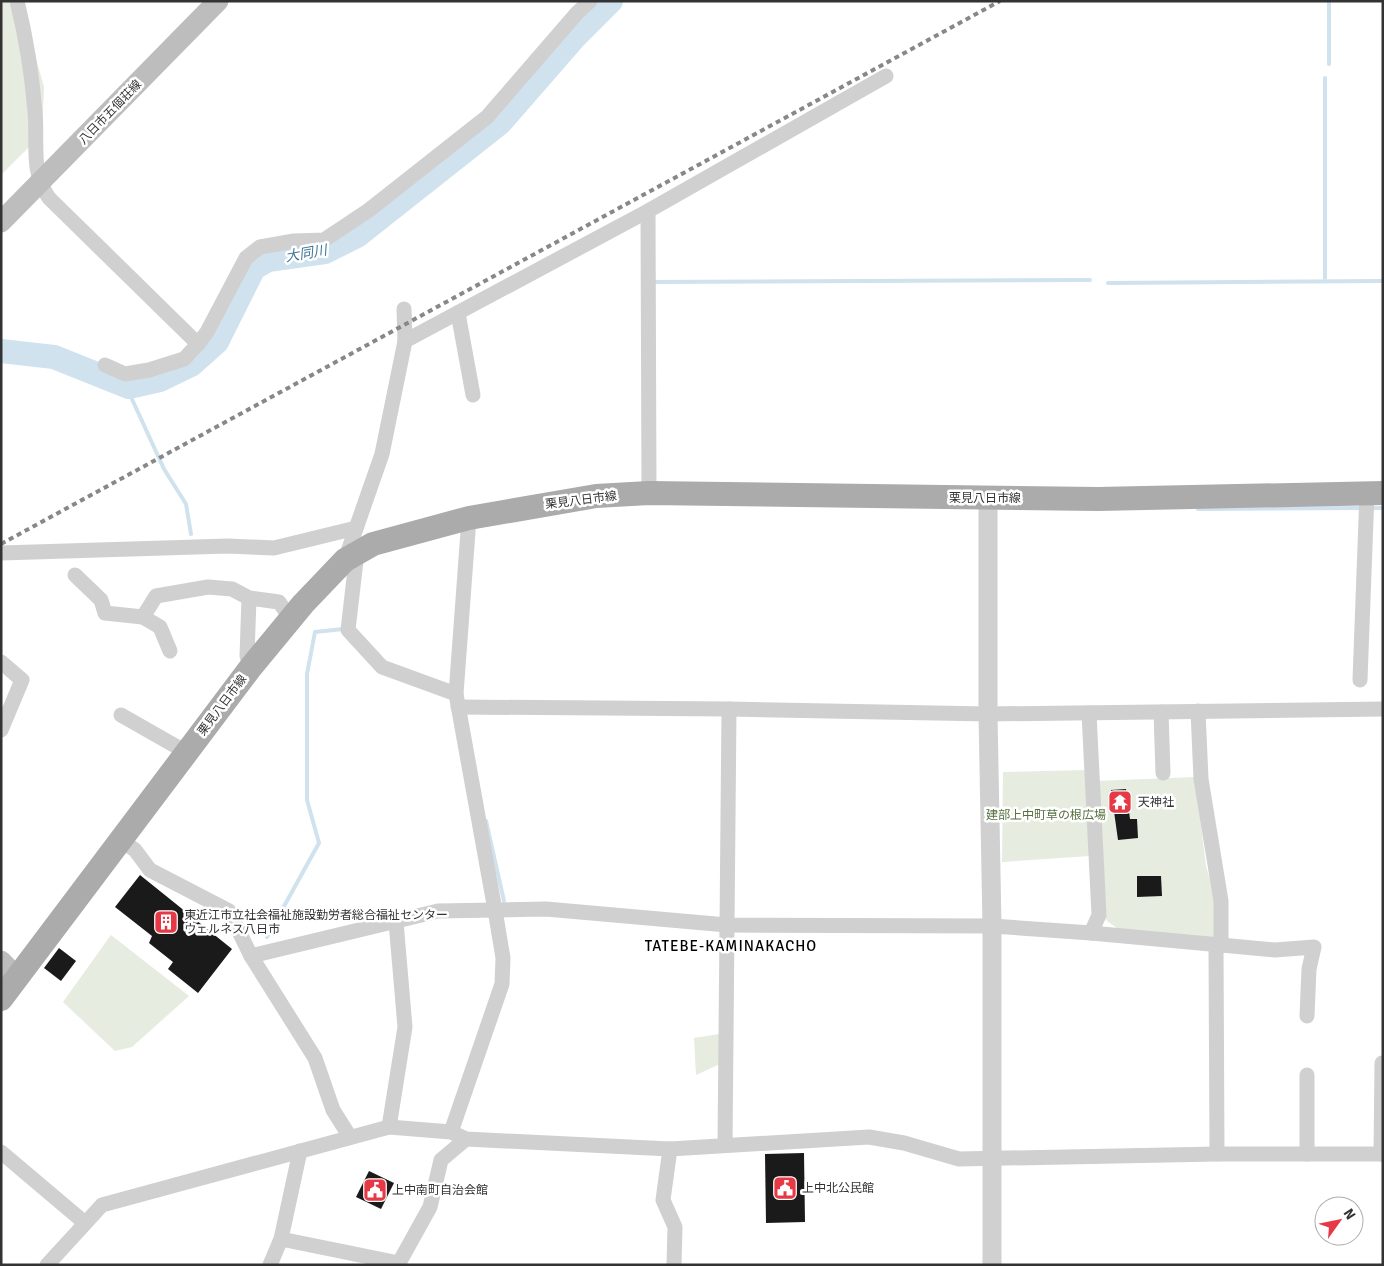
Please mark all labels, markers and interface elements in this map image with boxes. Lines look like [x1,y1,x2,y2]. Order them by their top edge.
street label: 八日市五個荘線 [76,77,145,148]
water label: 大同川 [284,241,330,266]
street label: 栗見八日市線 [544,489,618,512]
street label: 栗見八日市線 [949,491,1021,506]
street label: 栗見八日市線 [195,672,250,739]
temple icon: 天神社 [1107,789,1133,815]
place label: 天神社 [1138,795,1174,810]
park label: 建部上中町草の根広場 [986,808,1106,823]
place label: 東近江市立社会福祉施設勤労者総合福祉センター ウェルネス八日市 [184,908,448,937]
building icon: 東近江市立社会福祉施設勤労者総合福祉センター ウェルネス八日市 [153,909,179,935]
district label: TATEBE-KAMINAKACHO [645,937,817,955]
public building icon: 上中北公民館 [772,1175,798,1201]
public building icon: 上中南町自治会館 [362,1177,388,1203]
place label: 上中北公民館 [802,1181,874,1196]
place label: 上中南町自治会館 [392,1183,488,1198]
north arrow [1314,1196,1364,1246]
text: N [1340,1205,1359,1223]

